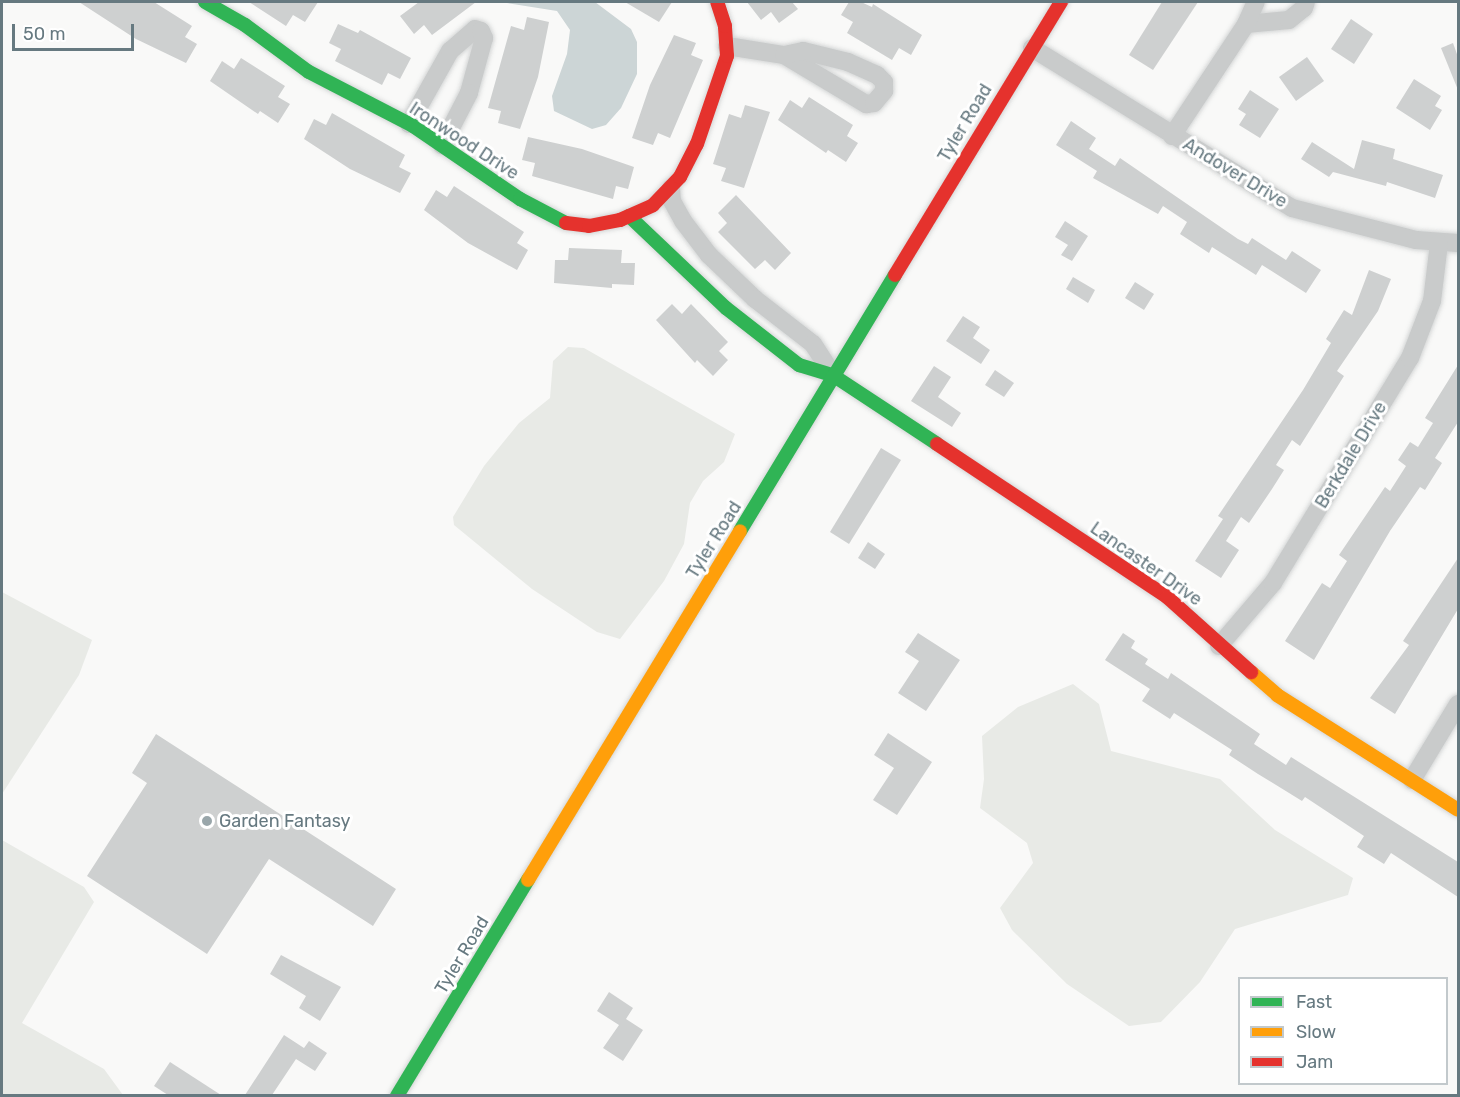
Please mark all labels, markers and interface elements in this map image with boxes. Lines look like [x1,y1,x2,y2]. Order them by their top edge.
scale bar [15,12,136,50]
text: 50 m [23,23,66,45]
street label: Tyler Road [933,80,997,166]
street label: Ironwood Drive [405,98,523,184]
street label: Andover Drive [1179,133,1291,213]
street label: Berkdale Drive [1311,398,1391,512]
street label: Tyler Road [682,497,746,583]
street label: Lancaster Drive [1086,517,1206,611]
place label: Garden Fantasy [219,810,350,832]
marker: Garden Fantasy [200,814,214,828]
street label: Tyler Road [430,912,494,998]
legend [1238,977,1448,1085]
text: Fast [1296,991,1332,1013]
text: Slow [1296,1021,1336,1043]
text: Jam [1296,1051,1333,1073]

